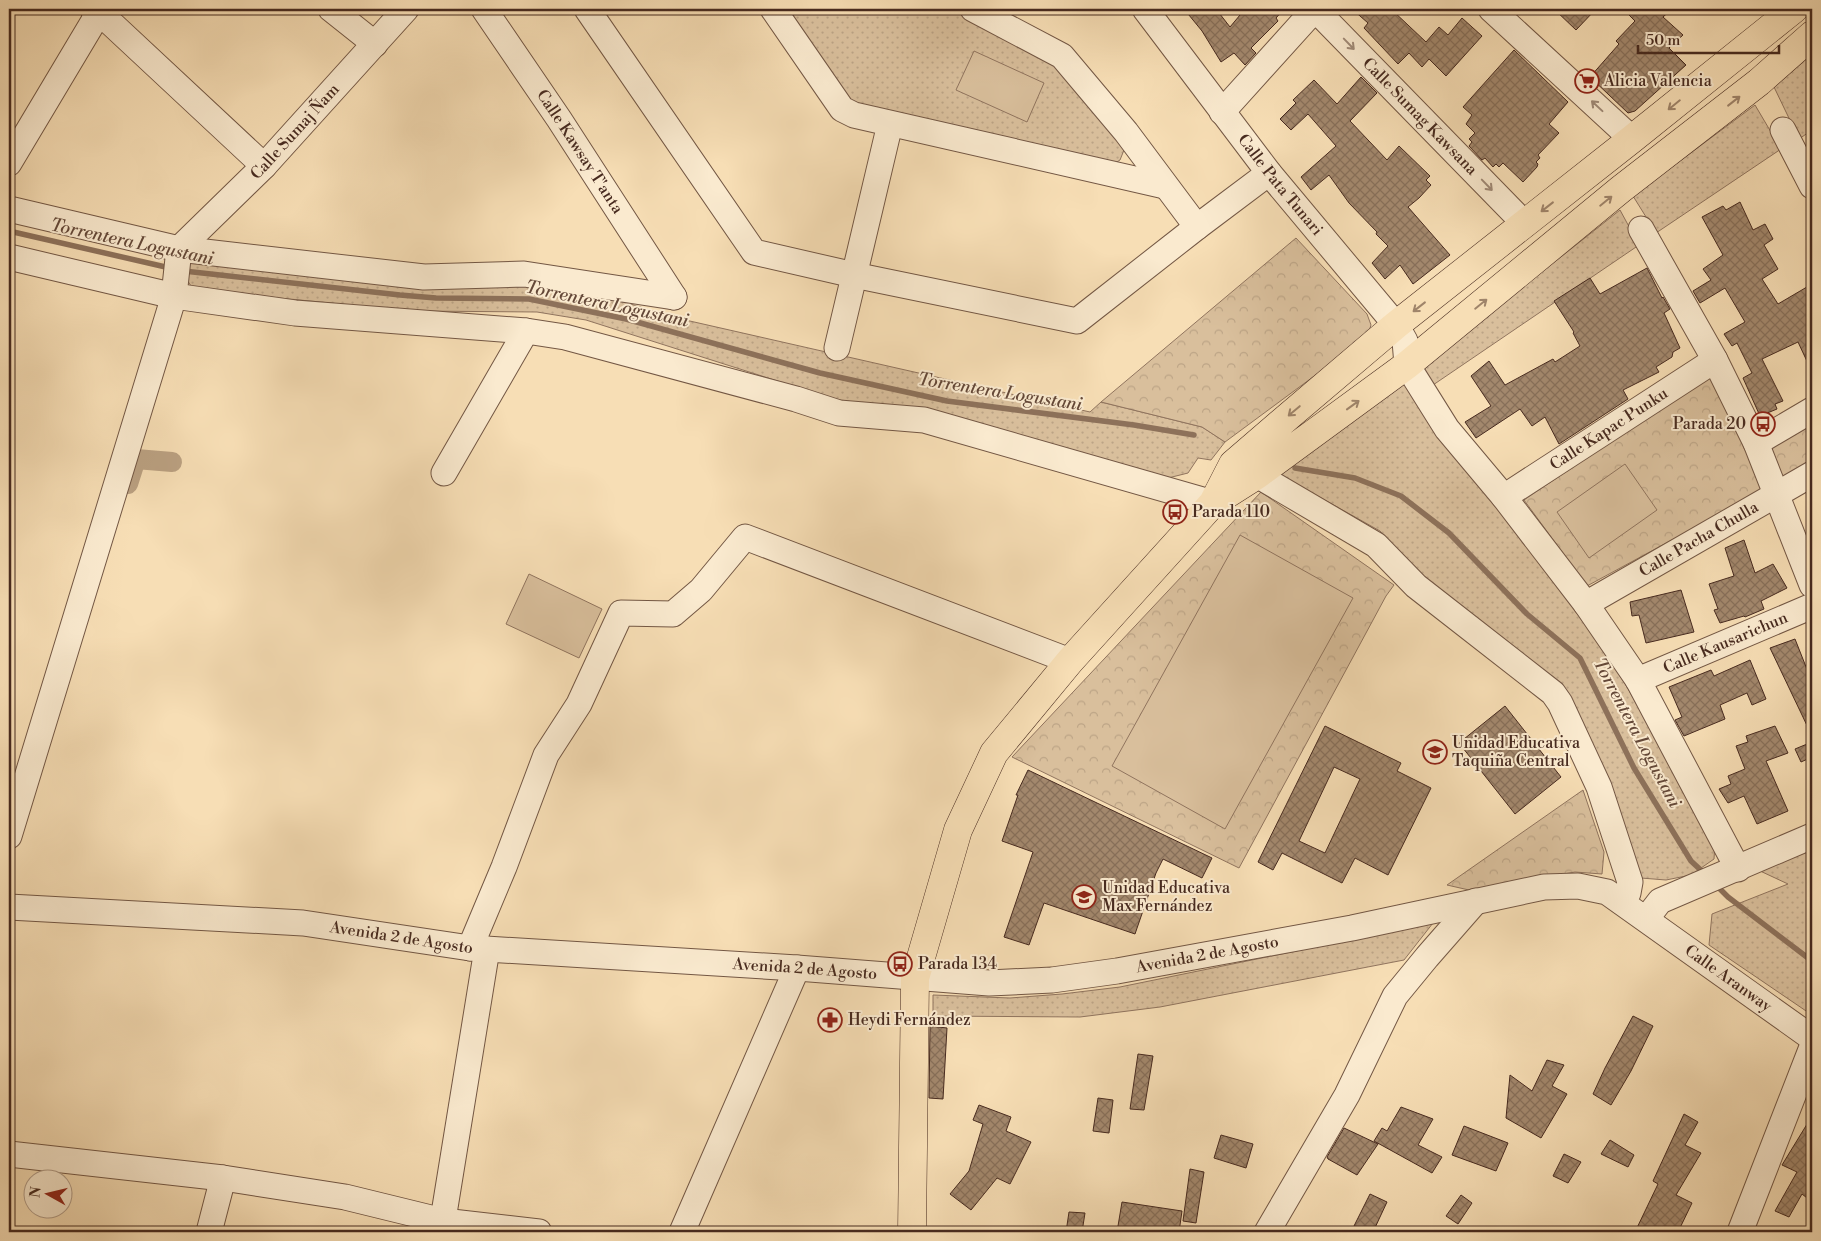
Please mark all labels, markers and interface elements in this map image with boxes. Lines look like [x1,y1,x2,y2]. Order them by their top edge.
scale bar [1638,22,1780,54]
text: 50 m [1646,31,1680,50]
one-way arrow [1343,37,1355,50]
street label: Calle Sumag Kawsana [1358,54,1482,180]
supermarket icon: Alicia Valencia [1574,68,1600,94]
place label: Alicia Valencia [1603,71,1713,91]
street label: Calle Sumaj Ñam [246,80,344,184]
street label: Calle Kawsay T'anta [532,86,628,218]
one-way arrow [1727,96,1740,107]
one-way arrow [1590,100,1603,112]
one-way arrow [1668,100,1681,111]
street label: Calle Pata Tunari [1233,130,1327,240]
one-way arrow [1481,179,1493,192]
one-way arrow [1600,196,1613,207]
one-way arrow [1541,201,1554,212]
water label: Torrentera Logustani [48,213,216,271]
water label: Torrentera Logustani [523,275,691,333]
one-way arrow [1474,299,1487,310]
one-way arrow [1413,302,1426,313]
water label: Torrentera Logustani [916,368,1084,416]
street label: Calle Kapac Punku [1546,383,1672,475]
one-way arrow [1346,400,1360,410]
one-way arrow [1288,405,1301,417]
bus stop icon: Parada 20 [1750,411,1776,437]
place label: Parada 20 [1673,414,1746,434]
street label: Calle Pacha Chulla [1635,497,1763,581]
bus stop icon: Parada 110 [1162,499,1188,525]
place label: Parada 110 [1192,502,1270,522]
street label: Calle Kausarichun [1660,607,1791,678]
water label: Torrentera Logustani [1588,654,1686,812]
place label: Unidad Educativa Taquiña Central [1452,733,1581,771]
school or university icon: Unidad Educativa Taquiña Central [1422,739,1448,765]
place label: Unidad Educativa Max Fernández [1102,878,1231,916]
school or university icon: Unidad Educativa Max Fernández [1071,884,1097,910]
street label: Avenida 2 de Agosto [327,917,474,958]
street label: Avenida 2 de Agosto [1133,932,1280,978]
street label: Calle Aranway [1681,941,1776,1016]
bus stop icon: Parada 134 [887,951,913,977]
street label: Avenida 2 de Agosto [731,954,878,984]
place label: Parada 134 [918,954,998,974]
pharmacy icon: Heydi Fernández [817,1007,843,1033]
place label: Heydi Fernández [848,1010,971,1030]
north arrow [22,1168,72,1218]
text: N [26,1186,46,1199]

